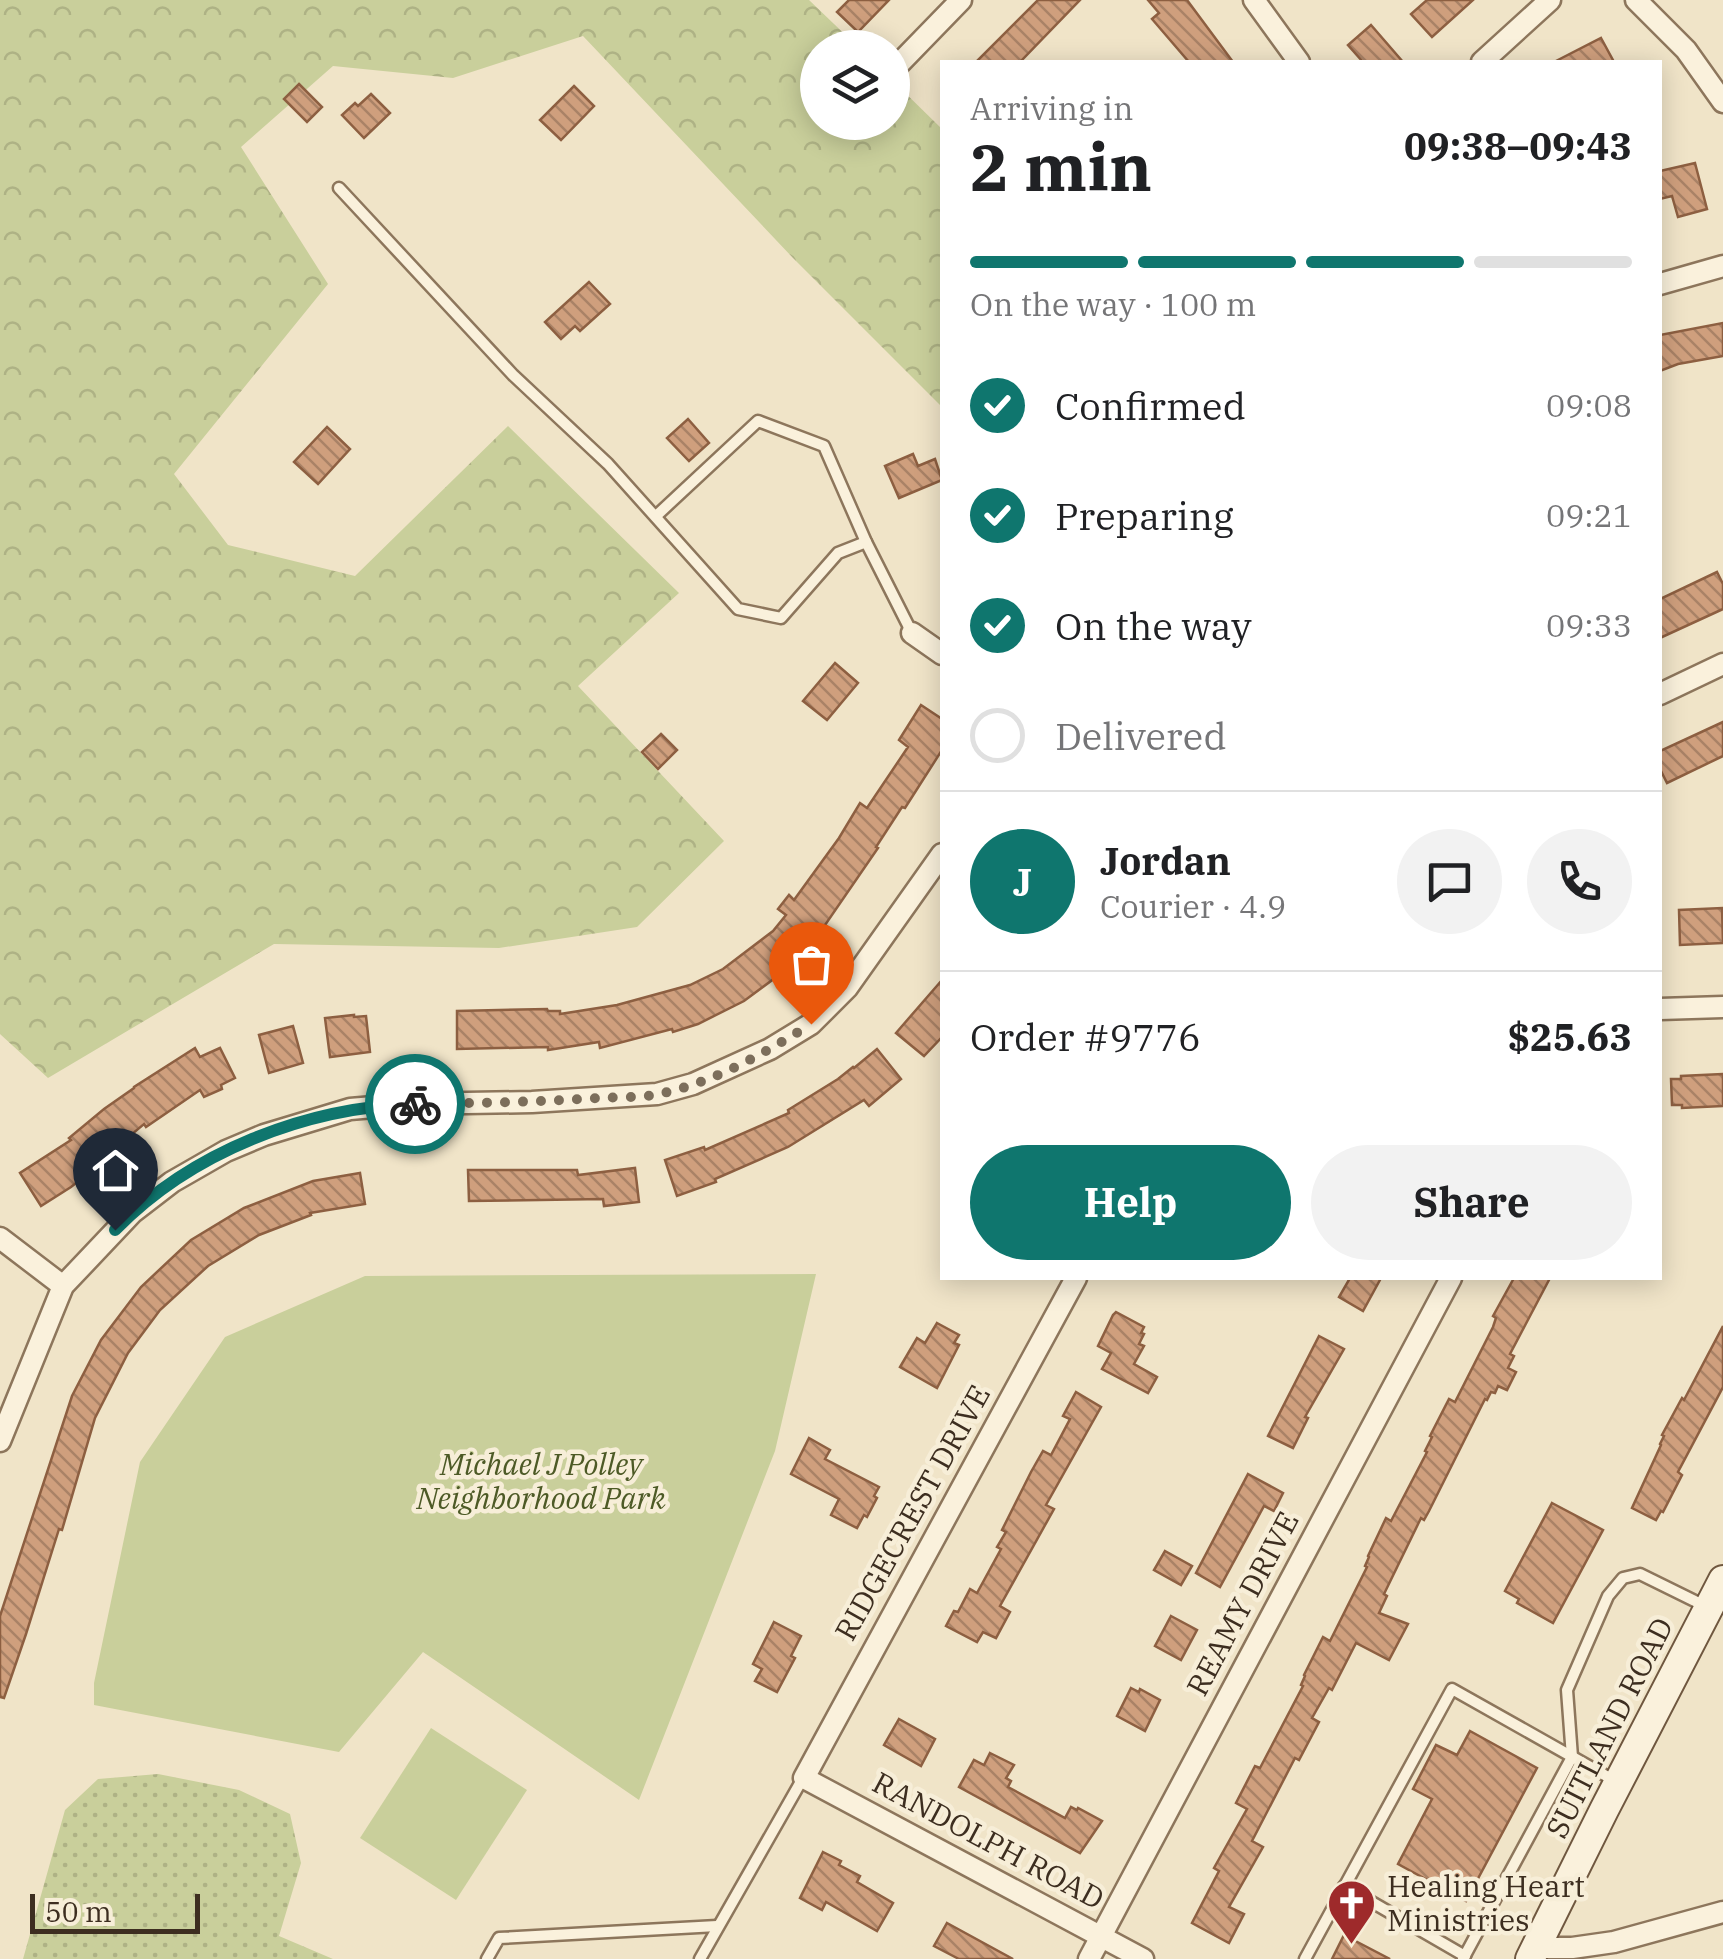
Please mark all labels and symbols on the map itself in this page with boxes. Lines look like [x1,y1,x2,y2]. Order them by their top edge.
pin [769,922,854,1025]
courier [365,1054,465,1154]
pin [73,1128,158,1231]
street label: RIDGECREST DRIVE [825,1378,998,1647]
park label: Michael J Polley Neighborhood Park [415,1444,666,1517]
street label: REAMY DRIVE [1177,1505,1307,1702]
street label: SUITLAND ROAD [1536,1611,1681,1844]
street label: RANDOLPH ROAD [866,1762,1111,1917]
place label: Healing Heart Ministries [1387,1866,1585,1939]
church icon: Healing Heart Ministries [1326,1878,1378,1946]
scale bar [30,1889,200,1934]

